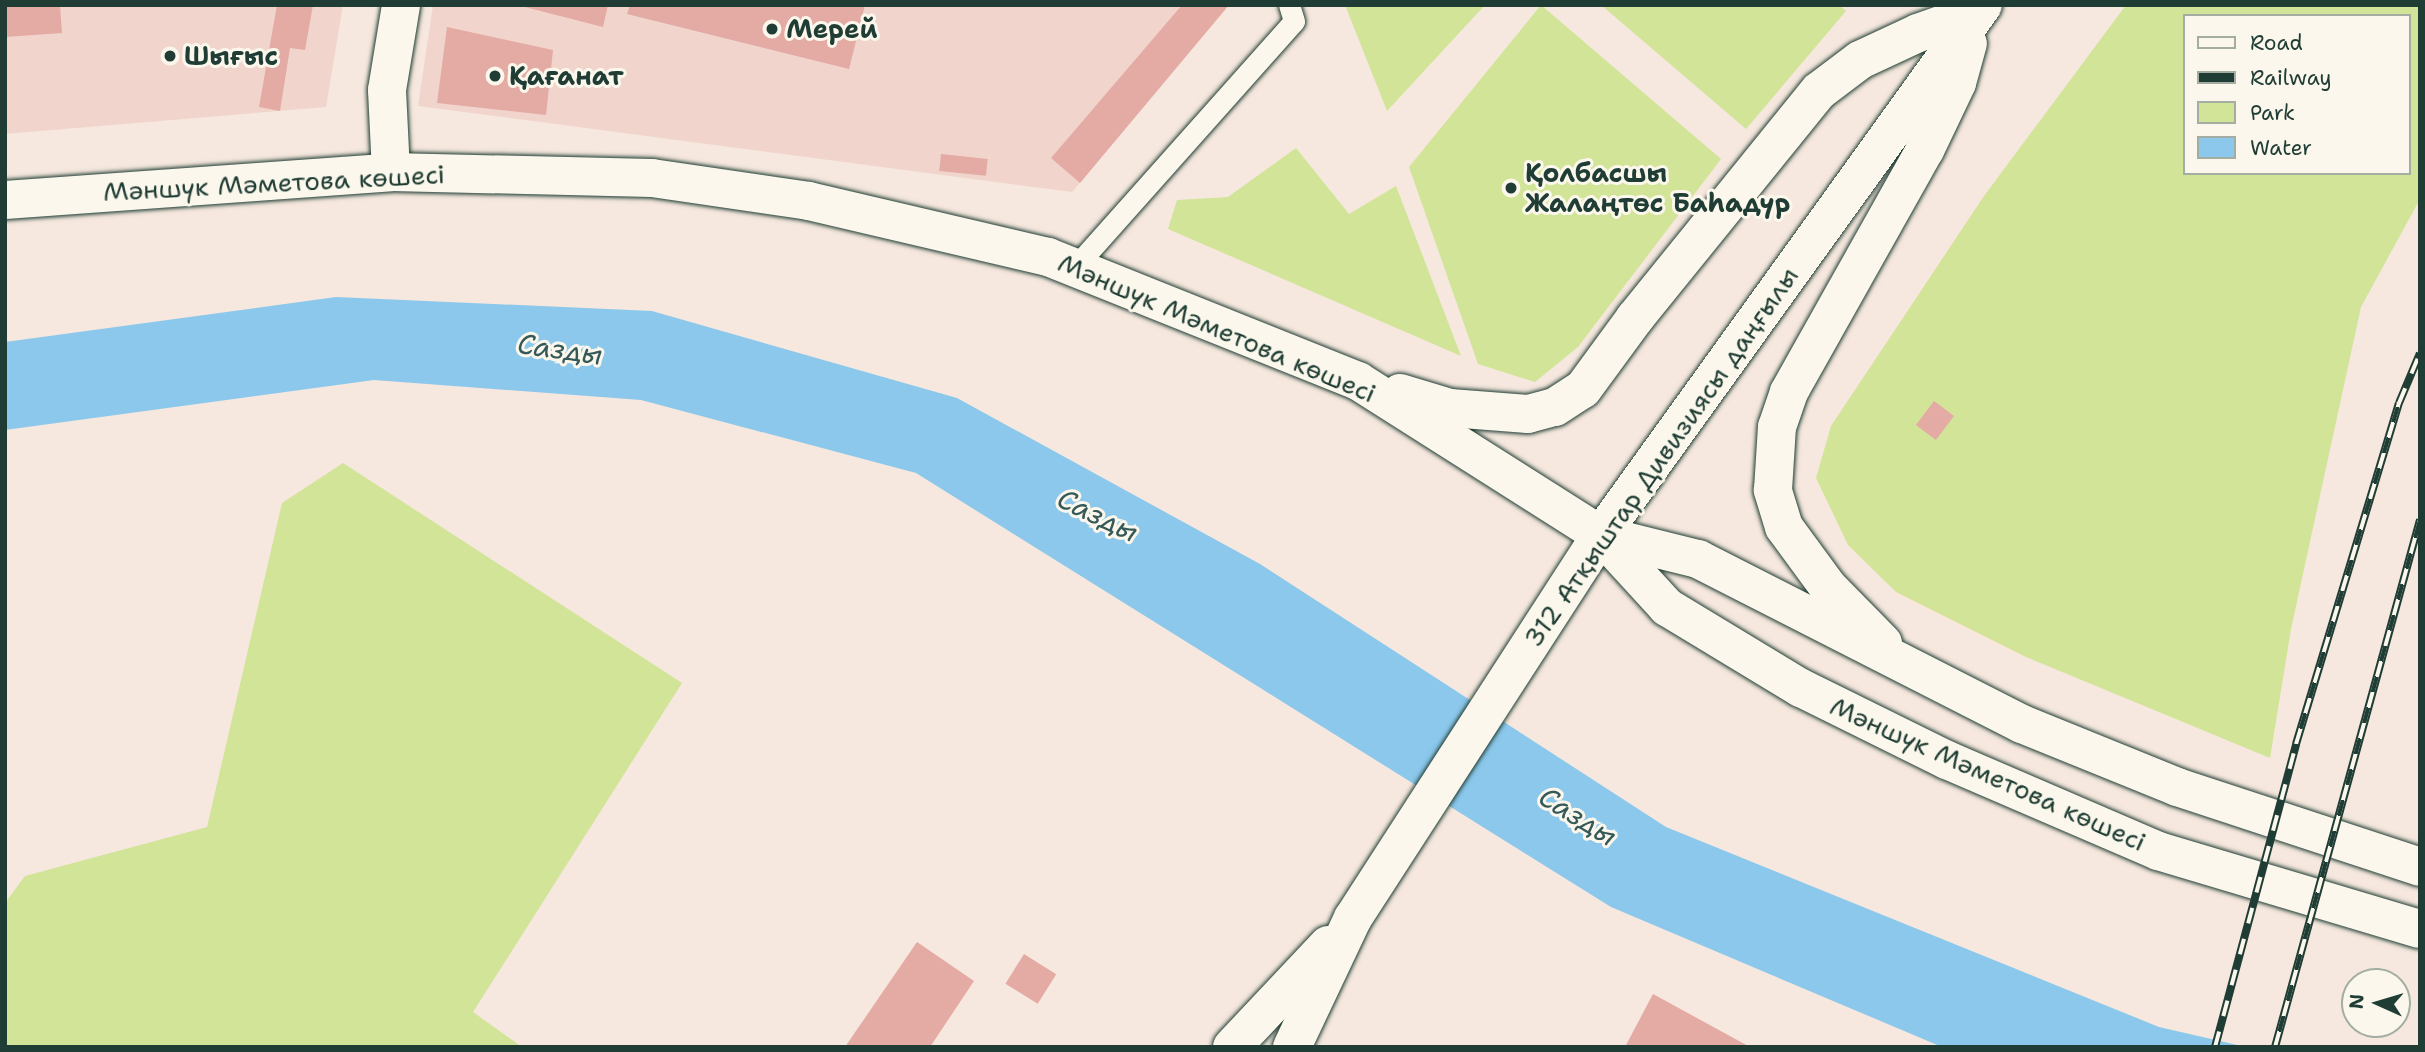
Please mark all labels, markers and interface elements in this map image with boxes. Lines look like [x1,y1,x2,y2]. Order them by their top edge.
place label: Мерей [786,13,877,45]
legend [2184,14,2411,175]
marker: Мерей [764,21,780,37]
text: Road [2250,29,2303,57]
place label: Шығыс [184,40,278,72]
marker: Шығыс [162,48,178,64]
place label: Қағанат [509,60,624,92]
text: Railway [2250,64,2332,92]
marker: Қағанат [487,68,503,84]
text: Park [2250,99,2295,127]
text: Water [2250,134,2312,162]
place label: Қолбасшы Жалаңтөс Баһадүр [1525,157,1790,218]
street label: Мәншүк Мәметова көшесі [102,158,446,208]
marker: Қолбасшы Жалаңтөс Баһадүр [1503,180,1519,196]
street label: Мәншүк Мәметова көшесі [1053,247,1381,409]
street label: 312 Атқыштар Дивизиясы даңғылы [1517,261,1805,653]
water label: Сазды [515,326,605,372]
water label: Сазды [1052,481,1144,549]
street label: Мәншүк Мәметова көшесі [1825,690,2151,858]
water label: Сазды [1533,779,1623,853]
north arrow [2341,968,2411,1038]
text: N [2344,993,2370,1010]

